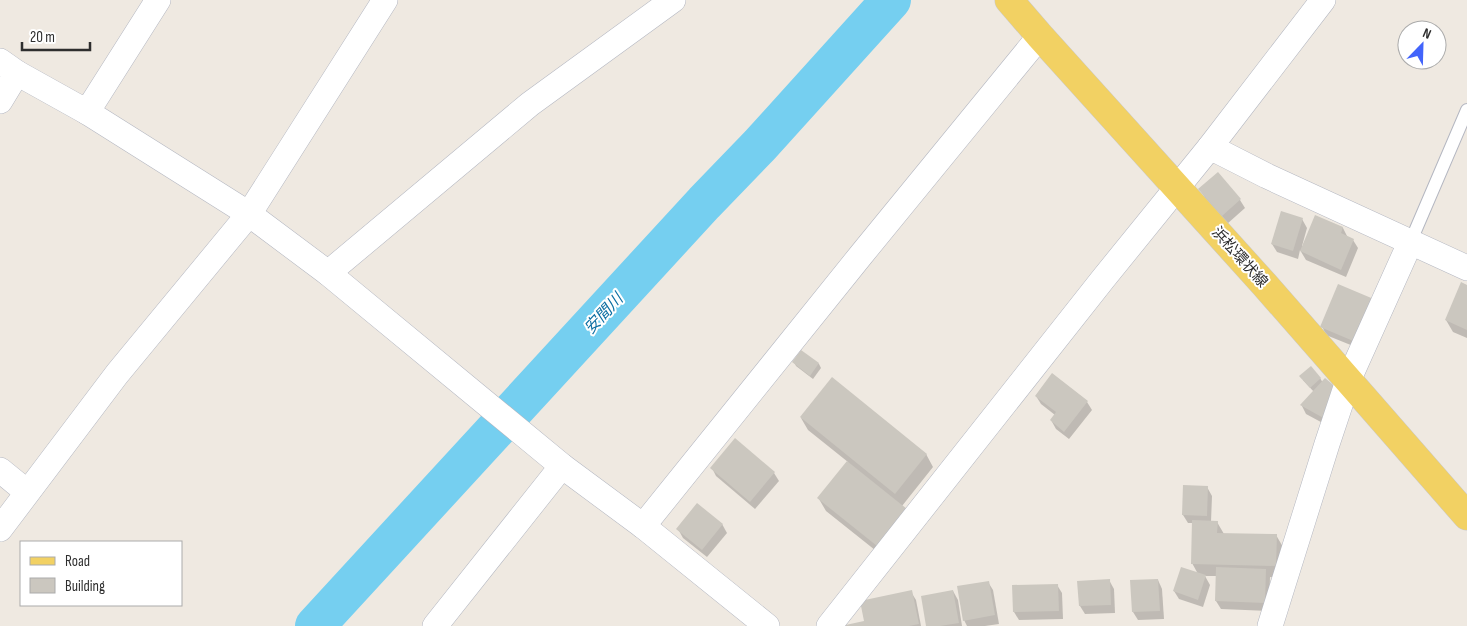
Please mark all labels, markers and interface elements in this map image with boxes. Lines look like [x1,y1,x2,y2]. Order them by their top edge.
scale bar [22,20,90,52]
north arrow [1397,20,1447,70]
text: N [1420,24,1434,43]
text: 20 m [30,28,55,47]
street label: 浜松環状線 [1207,223,1272,292]
water label: 安間川 [581,289,629,338]
legend [20,541,182,606]
text: Road [65,552,90,571]
text: Building [65,577,105,596]

